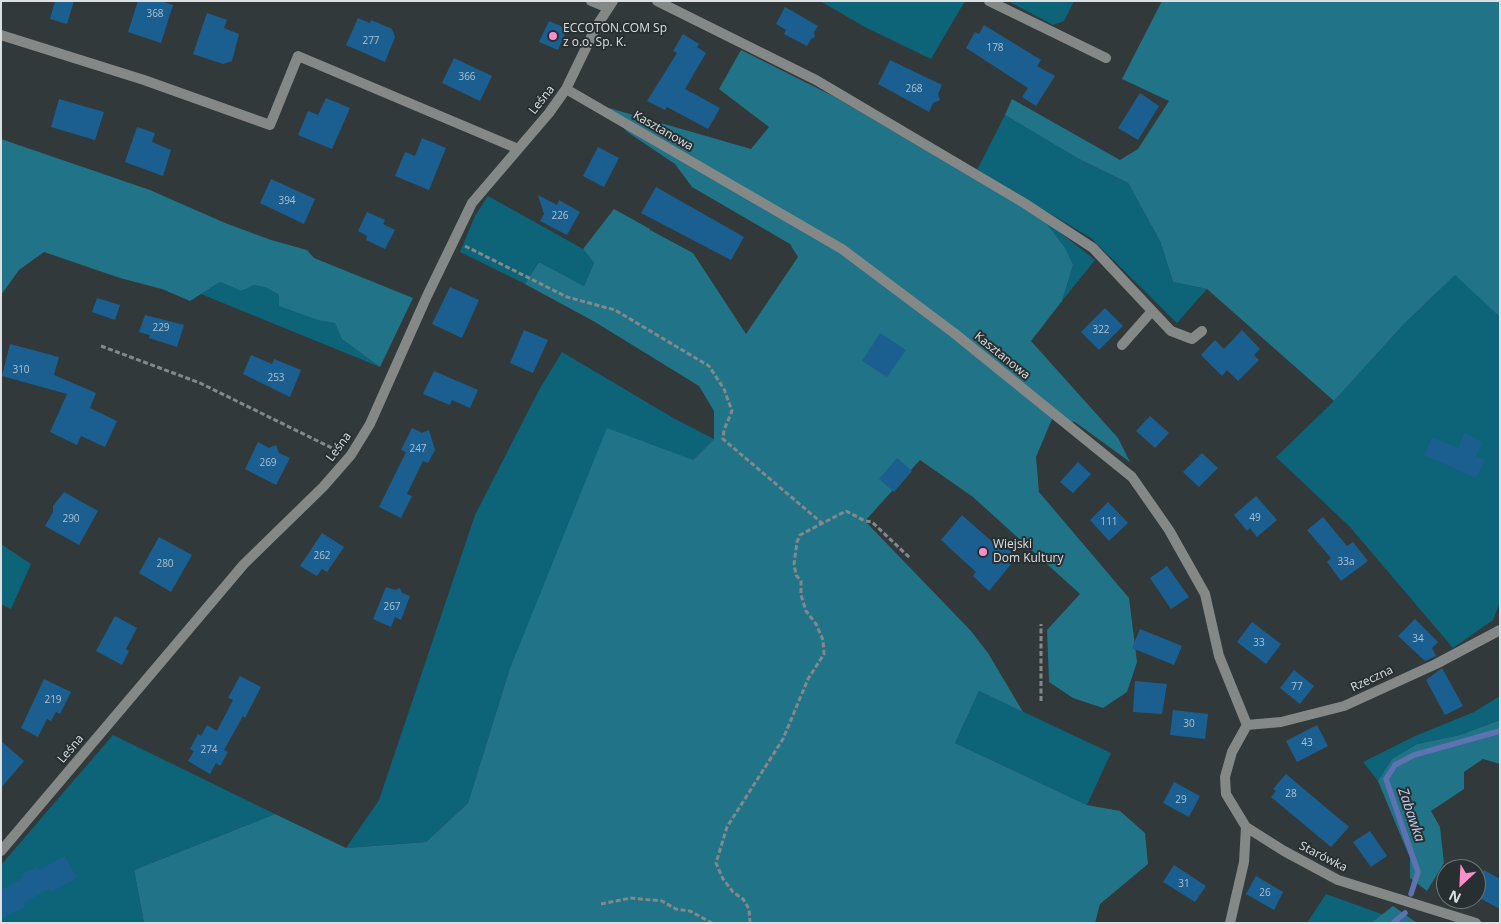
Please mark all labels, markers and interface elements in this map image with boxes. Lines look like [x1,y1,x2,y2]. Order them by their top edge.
house number: 368 [146,8,164,20]
place label: ECCOTON.COM Sp z o.o. Sp. K. [563,22,667,50]
marker: ECCOTON.COM Sp z o.o. Sp. K. [547,30,559,42]
house number: 277 [362,35,380,47]
house number: 178 [986,42,1004,54]
house number: 366 [458,71,476,83]
street label: Leśna [526,83,558,117]
house number: 268 [905,83,923,95]
street label: Kasztanowa [630,108,696,154]
house number: 394 [278,195,296,207]
house number: 226 [551,210,569,222]
house number: 229 [152,322,170,334]
house number: 322 [1092,324,1110,336]
street label: Kasztanowa [971,329,1033,383]
house number: 310 [12,364,30,376]
house number: 253 [267,372,285,384]
street label: Leśna [323,430,355,464]
house number: 247 [409,443,427,455]
house number: 269 [259,457,277,469]
house number: 49 [1249,512,1261,524]
house number: 290 [62,513,80,525]
house number: 111 [1100,516,1118,528]
place label: Wiejski Dom Kultury [993,538,1063,566]
marker: Wiejski Dom Kultury [977,546,989,558]
house number: 262 [313,550,331,562]
house number: 33a [1338,556,1354,568]
house number: 280 [156,558,174,570]
house number: 267 [383,601,401,613]
house number: 34 [1412,633,1424,645]
house number: 33 [1253,637,1265,649]
street label: Rzeczna [1348,663,1396,695]
house number: 77 [1291,681,1303,693]
house number: 219 [44,694,62,706]
house number: 30 [1183,718,1195,730]
street label: Leśna [55,732,87,766]
house number: 43 [1301,737,1313,749]
house number: 274 [200,744,218,756]
water label: Zabawka [1394,786,1428,844]
house number: 28 [1285,788,1297,800]
house number: 29 [1175,794,1187,806]
street label: Starówka [1297,839,1349,875]
north arrow [1436,859,1486,909]
house number: 31 [1178,878,1190,890]
text: N [1446,886,1464,908]
house number: 26 [1259,887,1271,899]

